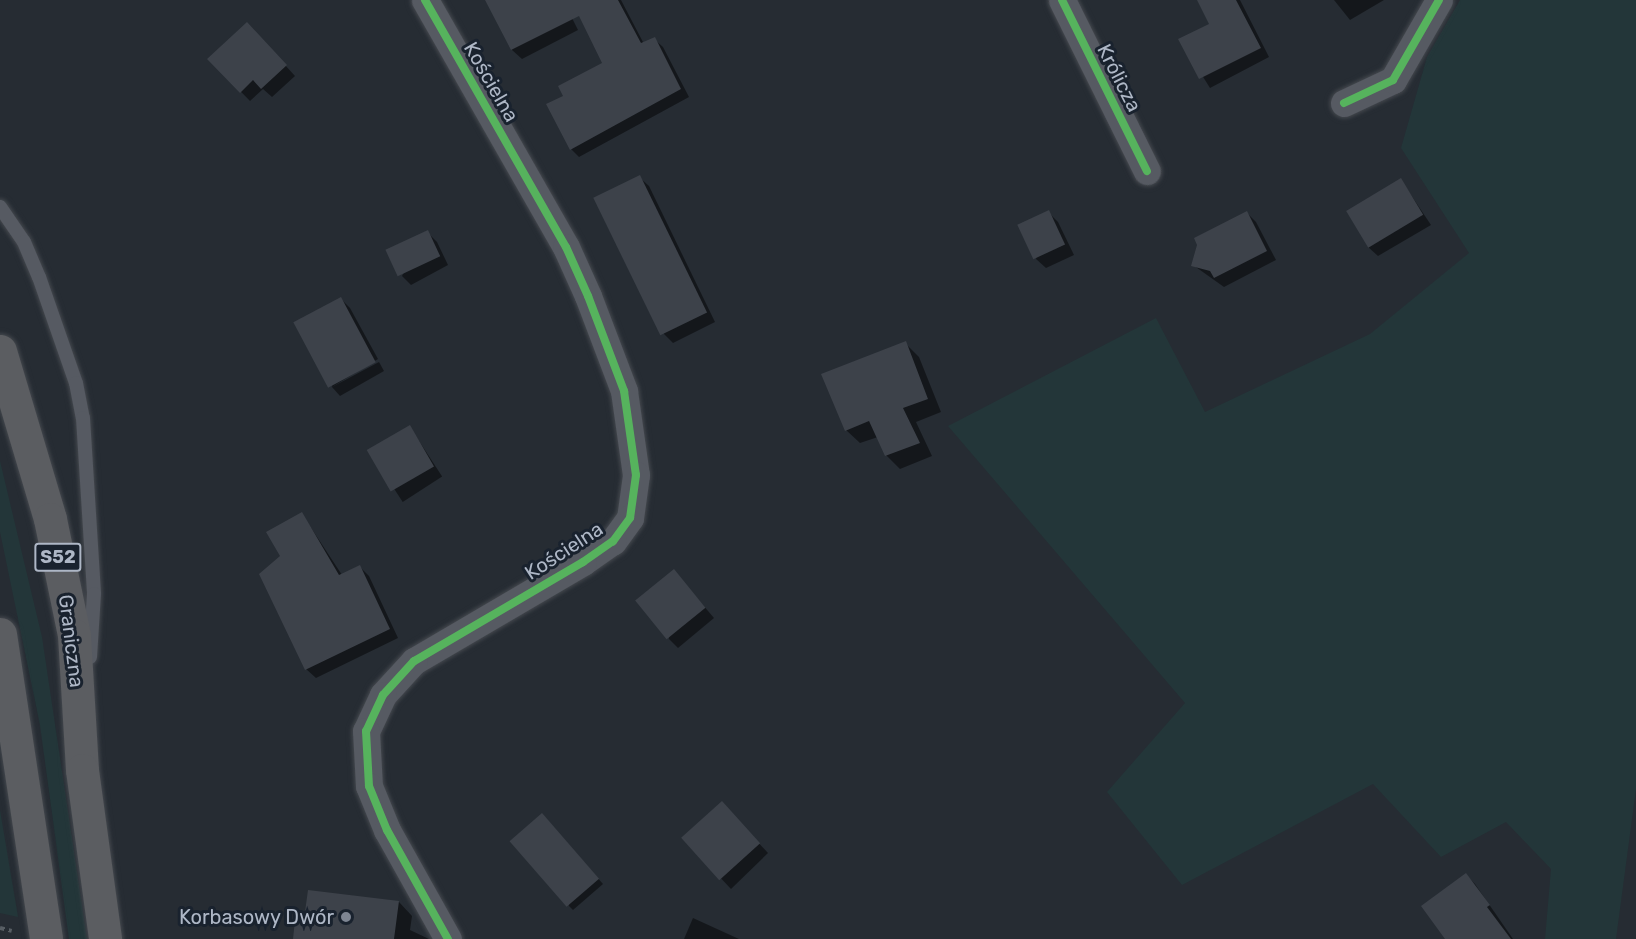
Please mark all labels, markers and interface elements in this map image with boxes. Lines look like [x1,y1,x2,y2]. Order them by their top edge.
street label: Kościelna [459,38,523,126]
street label: Królicza [1092,40,1146,116]
street label: Kościelna [520,517,608,585]
road number: S52 [34,542,82,572]
street label: Graniczna [53,593,89,689]
place label: Korbasowy Dwór [179,905,334,929]
marker: Korbasowy Dwór [339,910,353,924]

